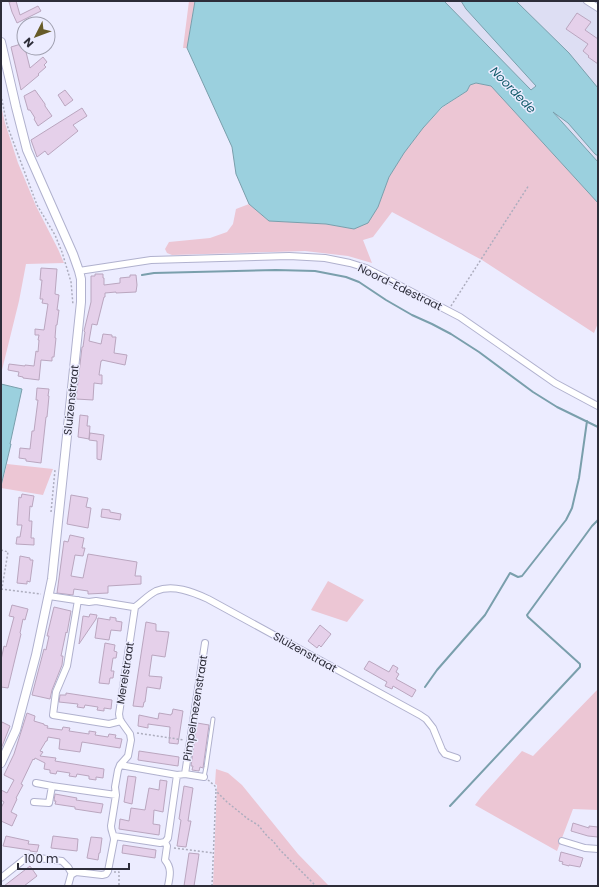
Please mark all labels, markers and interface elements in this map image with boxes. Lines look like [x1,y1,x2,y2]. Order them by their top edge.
north arrow [16,16,56,56]
text: N [20,34,37,51]
water label: Noordede [487,62,540,117]
street label: Noord-Edestraat [355,260,445,314]
street label: Sluizenstraat [59,364,83,436]
street label: Sluizenstraat [270,628,340,676]
street label: Merelstraat [112,641,138,705]
street label: Pimpelmezenstraat [179,654,211,762]
scale bar [18,845,129,871]
text: 100 m [24,850,58,867]

